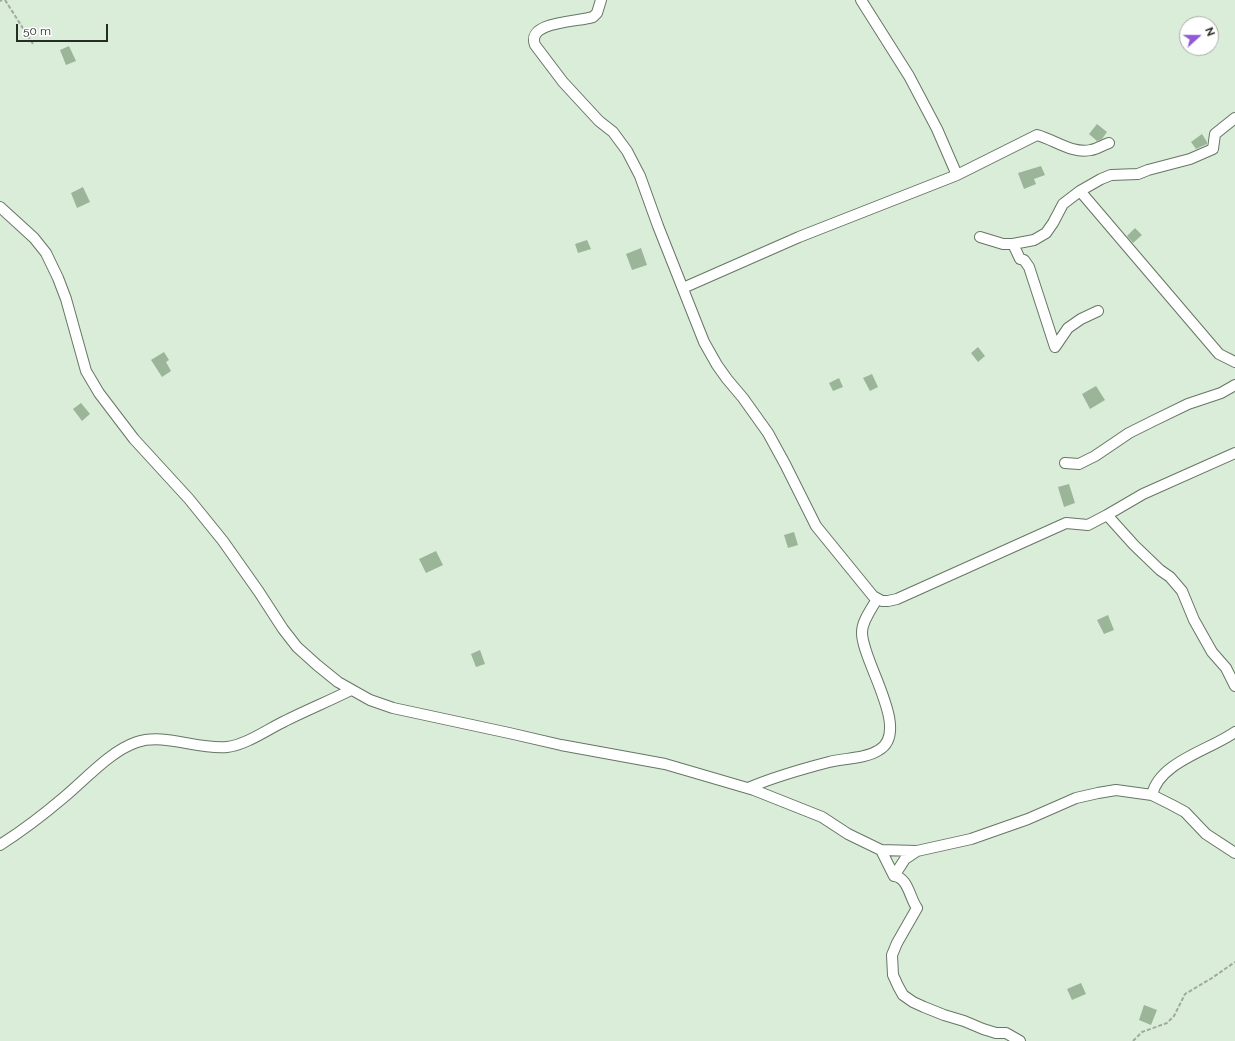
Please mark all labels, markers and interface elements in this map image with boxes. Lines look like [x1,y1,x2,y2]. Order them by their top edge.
scale bar [18,16,110,42]
north arrow [1179,16,1219,56]
text: 50 m [23,24,51,38]
text: N [1202,26,1217,38]

